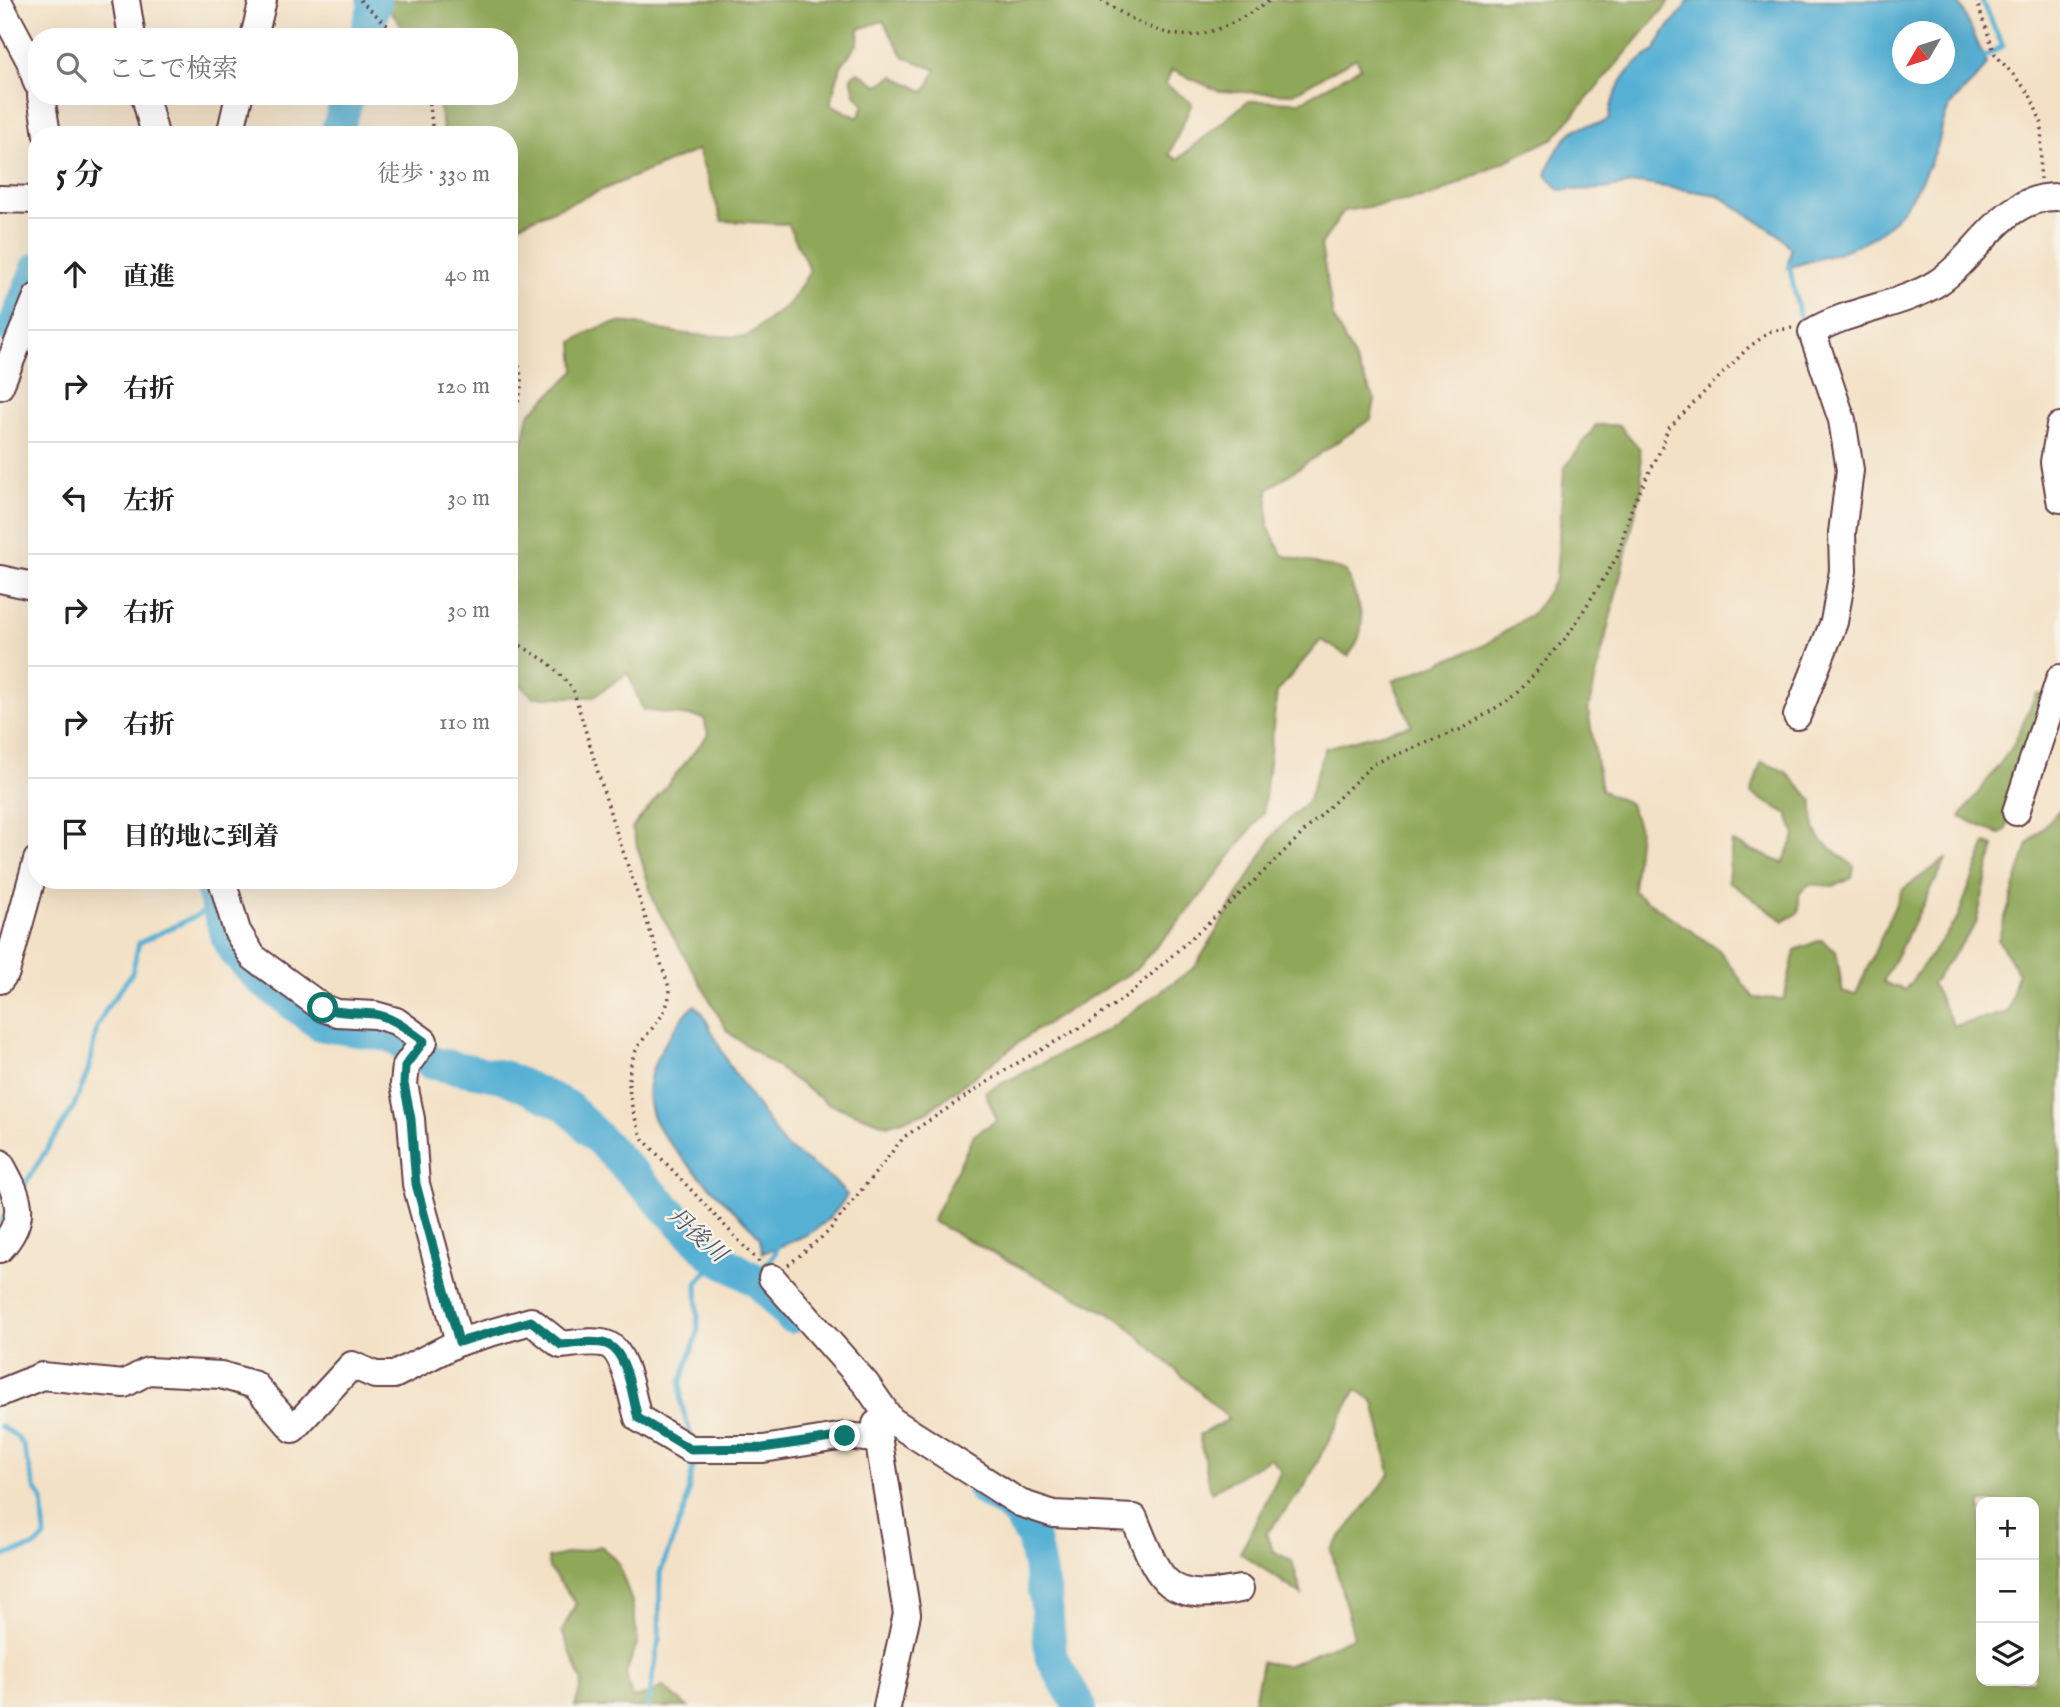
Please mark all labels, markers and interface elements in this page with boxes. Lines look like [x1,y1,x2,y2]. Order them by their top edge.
north arrow [1892,21,1955,84]
search box [28,28,518,105]
icon: search [52,48,90,86]
text: ここで検索 [108,53,238,86]
text: 5 分 [56,157,103,195]
text: 徒歩 · 330 m [378,160,490,189]
icon: ahead [56,255,94,293]
text: 40 m [445,260,490,289]
text: 直進 [123,261,175,294]
icon: right [56,367,94,405]
text: 120 m [437,372,490,401]
text: 右折 [123,373,175,406]
icon: left [56,479,94,517]
text: 30 m [447,484,490,513]
text: 左折 [123,485,175,518]
icon: right [56,591,94,629]
text: 30 m [447,596,490,625]
text: 右折 [123,597,175,630]
icon: right [56,703,94,741]
text: 110 m [439,708,490,737]
text: 右折 [123,709,175,742]
icon: arrive [56,815,94,853]
text: 目的地に到着 [123,821,279,854]
route start [307,992,338,1023]
water label: 丹後川 [662,1201,735,1271]
route end [829,1420,860,1451]
map controls [1976,1497,2039,1686]
button: + [1976,1497,2039,1560]
button: − [1976,1560,2039,1623]
button: layers [1976,1623,2039,1686]

